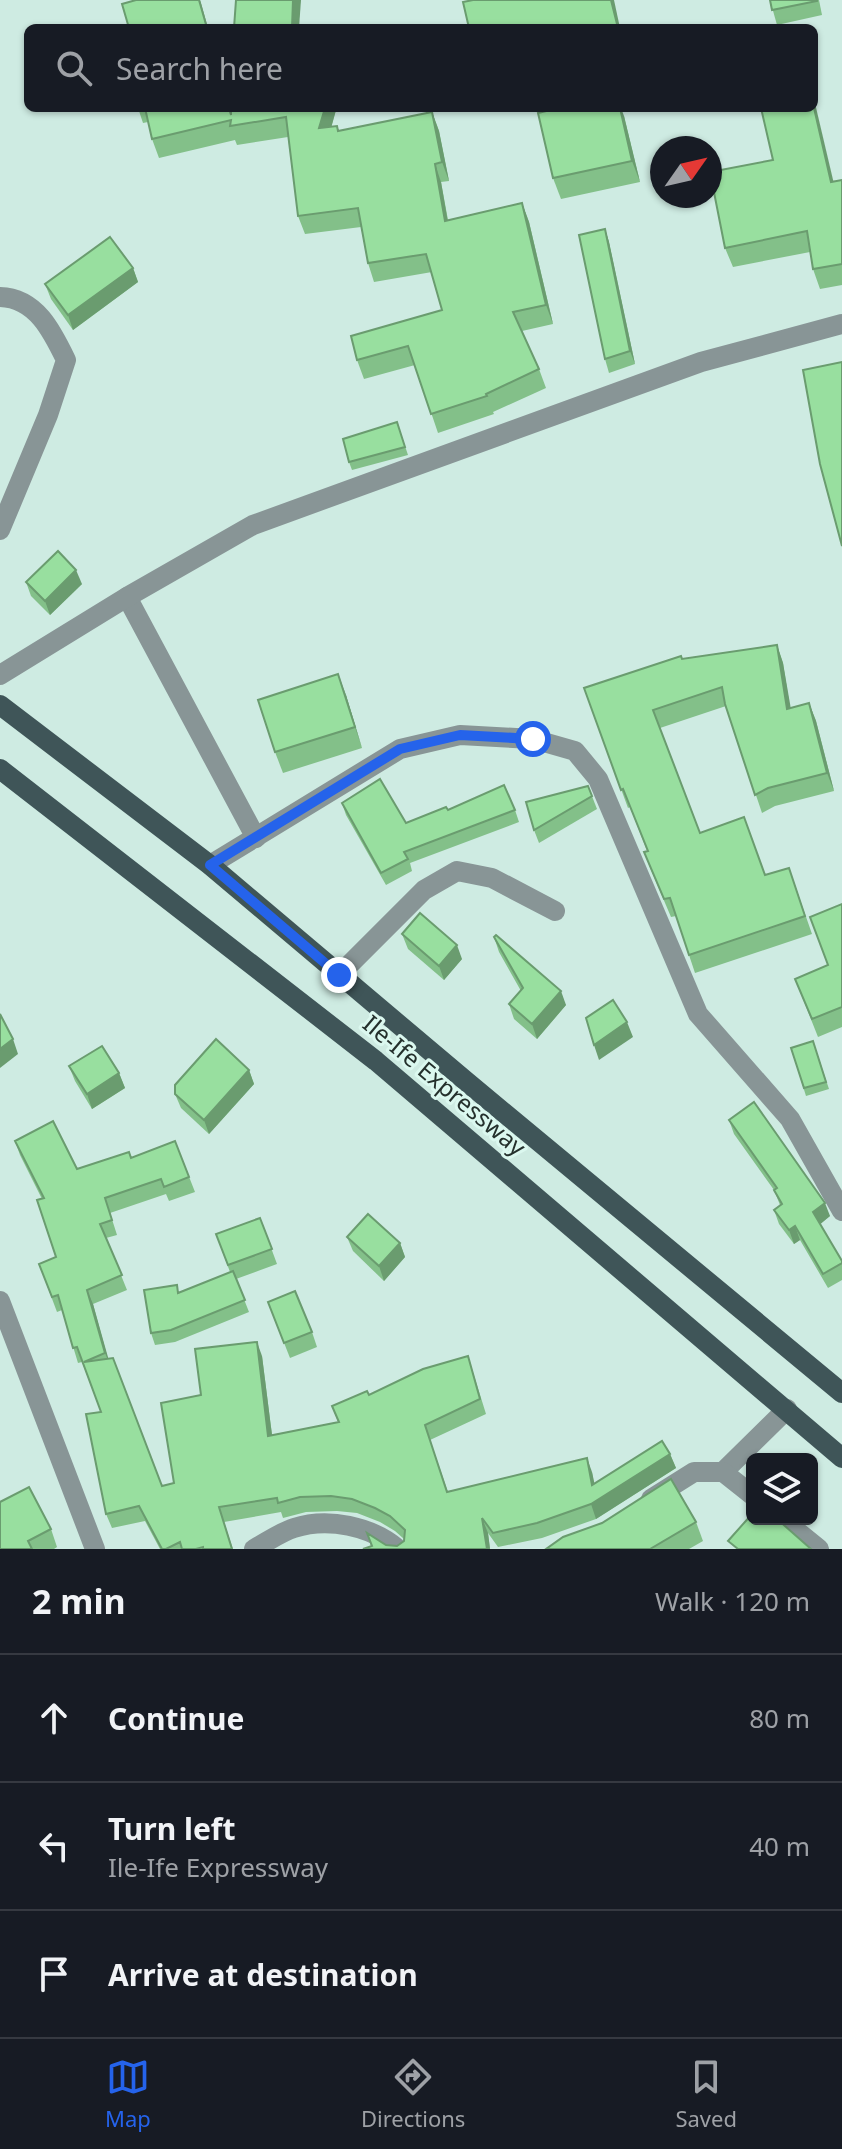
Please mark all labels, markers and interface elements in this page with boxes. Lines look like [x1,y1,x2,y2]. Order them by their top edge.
search box [24,24,818,112]
icon: search [52,46,96,90]
text: Search here [116,48,283,89]
north arrow [650,136,722,208]
route start [515,721,551,757]
route end [321,957,357,993]
street label: Ile-Ife Expressway [357,1007,534,1163]
map controls [746,1453,818,1525]
button: layers [746,1453,818,1525]
text: 2 min [32,1578,126,1624]
text: Walk · 120 m [655,1583,810,1619]
icon: ahead [32,1696,76,1740]
text: Continue [108,1698,244,1739]
text: 80 m [749,1700,810,1736]
text: Turn left [108,1808,236,1849]
icon: left [32,1824,76,1868]
text: 40 m [749,1828,810,1864]
text: Ile-Ife Expressway [108,1849,328,1885]
icon: arrive [32,1952,76,1996]
text: Arrive at destination [108,1954,418,1995]
tab: Map [105,2055,151,2133]
tab: Directions [361,2055,465,2133]
tab: Saved [675,2055,737,2133]

